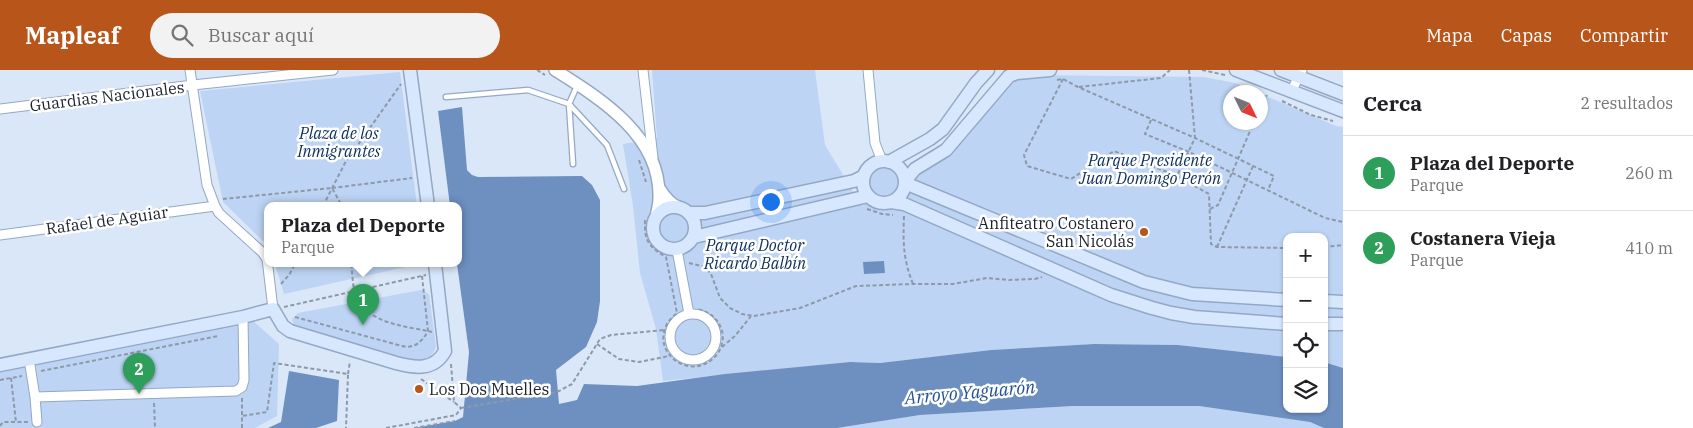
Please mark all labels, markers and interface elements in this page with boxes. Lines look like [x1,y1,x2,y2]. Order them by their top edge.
search box [150,13,500,58]
text: Mapleaf [25,19,120,51]
icon: search [168,21,196,49]
text: Buscar aquí [208,23,314,47]
text: Mapa [1426,24,1473,47]
text: Capas [1501,24,1552,47]
text: Compartir [1580,24,1668,47]
street label: Guardias Nacionales [28,77,186,115]
north arrow [1223,85,1268,130]
text: Cerca [1363,89,1422,117]
text: 2 resultados [1581,93,1673,113]
park label: Plaza de los Inmigrantes [296,123,381,161]
park label: Parque Presidente Juan Domingo Perón [1078,150,1221,188]
text: Plaza del Deporte [1410,151,1574,175]
text: 1 [1374,163,1384,183]
text: 260 m [1625,163,1673,183]
text: Parque [1410,175,1464,195]
your location [758,189,784,215]
street label: Rafael de Aguiar [45,202,169,238]
popup [264,202,462,267]
text: Plaza del Deporte [281,213,445,237]
place label: Anfiteatro Costanero San Nicolás [978,213,1134,251]
marker: Anfiteatro Costanero San Nicolás [1138,226,1150,238]
text: Costanera Vieja [1410,226,1556,250]
map controls [1283,233,1328,413]
button: + [1283,233,1328,278]
park label: Parque Doctor Ricardo Balbín [703,235,806,273]
text: Parque [281,237,335,257]
text: 2 [1374,238,1384,258]
text: 410 m [1625,238,1673,258]
text: Parque [1410,250,1464,270]
button: − [1283,278,1328,323]
pin: 1 [347,284,379,325]
button: locate [1283,323,1328,368]
pin: 2 [123,353,155,394]
button: layers [1283,368,1328,413]
water label: Arroyo Yaguarón [903,375,1037,409]
place label: Los Dos Muelles [429,379,549,399]
marker: Los Dos Muelles [413,383,425,395]

